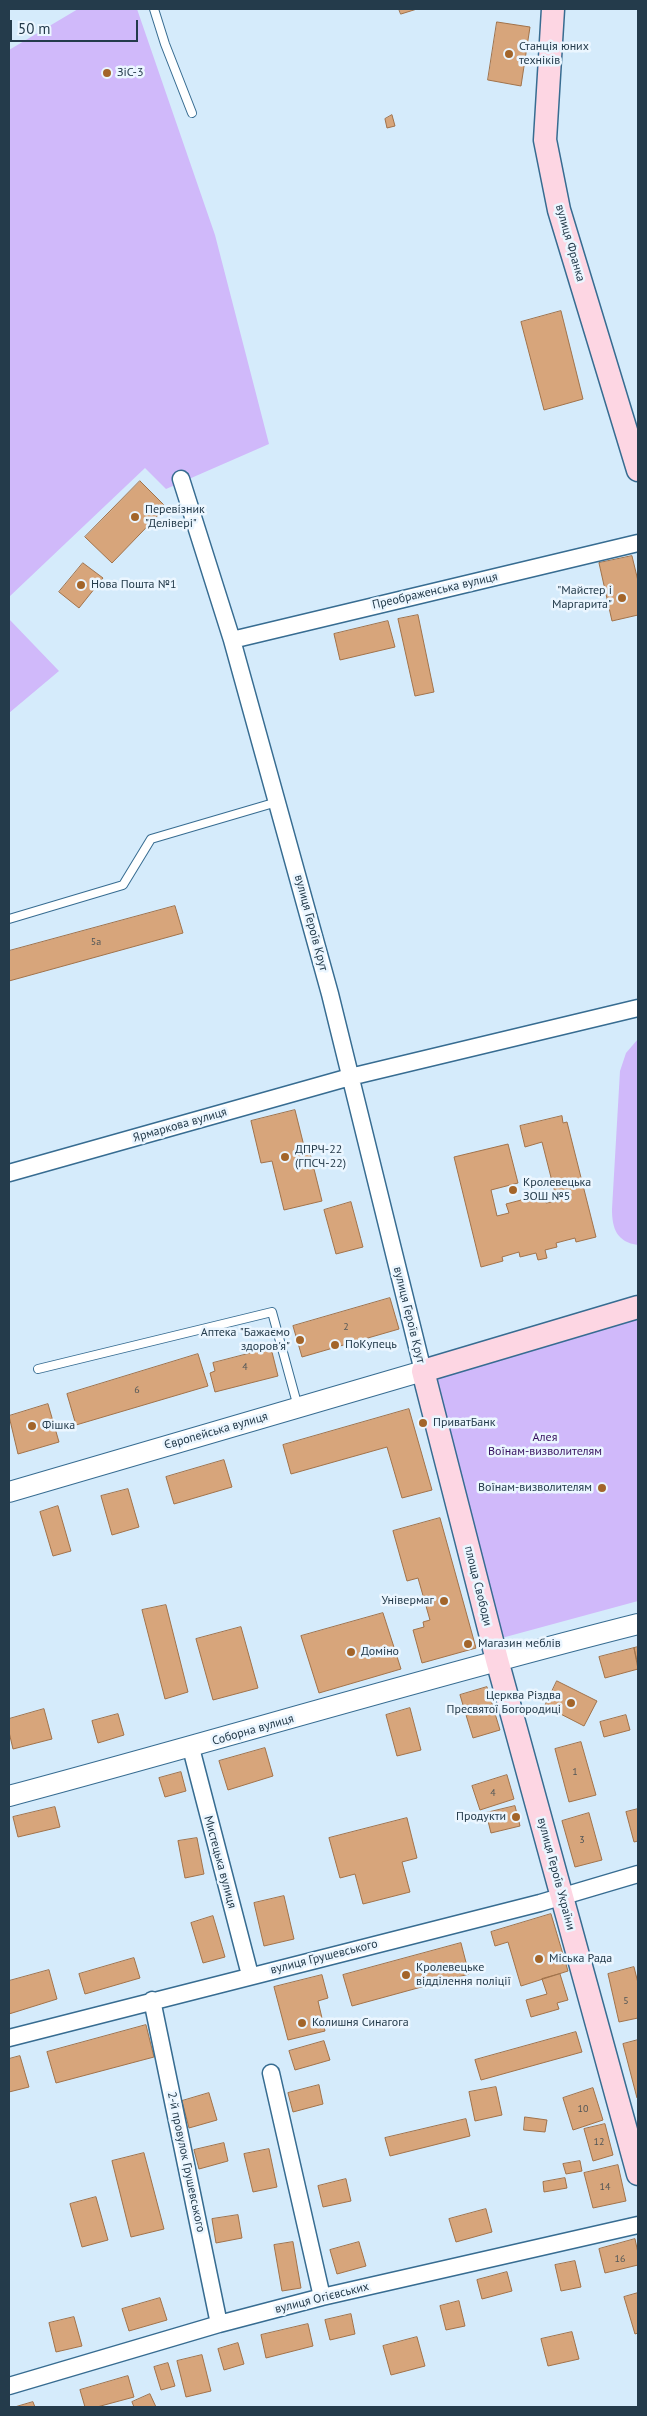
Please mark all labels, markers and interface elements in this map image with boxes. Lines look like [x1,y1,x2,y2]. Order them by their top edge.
scale bar [12,10,140,42]
text: 50 m [18,19,51,38]
place label: Станція юних техніків [519,40,589,68]
marker: Станція юних техніків [503,48,515,60]
place label: ЗіС-3 [117,66,143,80]
marker: ЗіС-3 [101,67,113,79]
street label: вулиця Франка [552,203,588,283]
place label: Перевізник "Делівері" [145,503,205,531]
marker: Перевізник "Делівері" [129,511,141,523]
street label: Преображенська вулиця [371,570,499,612]
place label: Нова Пошта №1 [91,578,177,592]
marker: Нова Пошта №1 [75,579,87,591]
place label: "Майстер і Маргарита" [552,584,612,612]
marker: "Майстер і Маргарита" [616,592,628,604]
street label: вулиця Героїв Крут [291,873,331,973]
house number: 5а [91,936,101,948]
street label: Ярмаркова вулиця [131,1105,229,1145]
place label: ДПРЧ-22 (ГПСЧ-22) [295,1143,346,1171]
marker: ДПРЧ-22 (ГПСЧ-22) [279,1151,291,1163]
place label: Кролевецька ЗОШ №5 [523,1176,591,1204]
marker: Кролевецька ЗОШ №5 [507,1184,519,1196]
street label: вулиця Героїв Крут [390,1265,428,1365]
house number: 2 [343,1321,349,1333]
place label: Аптека "Бажаємо здоров'я" [201,1326,290,1354]
marker: Аптека "Бажаємо здоров'я" [294,1334,306,1346]
place label: ПоКупець [345,1338,397,1352]
marker: ПоКупець [329,1339,341,1351]
house number: 4 [242,1361,248,1373]
house number: 6 [134,1384,140,1396]
street label: Європейська вулиця [163,1409,269,1453]
place label: ПриватБанк [433,1416,495,1430]
marker: ПриватБанк [417,1417,429,1429]
place label: Фішка [42,1419,75,1433]
marker: Фішка [26,1420,38,1432]
park label: Алея Воїнам-визволителям [488,1431,602,1459]
place label: Воїнам-визволителям [478,1481,592,1495]
marker: Воїнам-визволителям [596,1482,608,1494]
street label: площа Свободи [461,1544,495,1628]
place label: Універмаг [382,1594,434,1608]
marker: Універмаг [438,1595,450,1607]
place label: Магазин меблів [478,1637,561,1651]
marker: Магазин меблів [462,1638,474,1650]
place label: Доміно [361,1645,399,1659]
marker: Доміно [345,1646,357,1658]
place label: Церква Різдва Пресвятої Богородиці [447,1689,561,1717]
marker: Церква Різдва Пресвятої Богородиці [565,1697,577,1709]
street label: Соборна вулиця [211,1711,295,1749]
house number: 1 [572,1766,578,1778]
house number: 4 [490,1787,496,1799]
place label: Продукти [456,1810,506,1824]
marker: Продукти [510,1811,522,1823]
street label: Мистецька вулиця [201,1814,239,1910]
street label: вулиця Героїв України [534,1816,578,1932]
house number: 3 [579,1834,585,1846]
street label: вулиця Грушевського [269,1937,379,1977]
place label: Міська Рада [549,1952,612,1966]
marker: Міська Рада [533,1953,545,1965]
place label: Кролевецьке відділення поліції [416,1961,511,1989]
marker: Кролевецьке відділення поліції [400,1969,412,1981]
house number: 5 [623,1995,629,2007]
place label: Колишня Синагога [312,2016,409,2030]
marker: Колишня Синагога [296,2017,308,2029]
street label: 2-й провулок Грушевського [164,2090,208,2234]
house number: 10 [578,2103,588,2115]
house number: 12 [594,2136,604,2148]
house number: 14 [600,2181,610,2193]
house number: 16 [615,2253,625,2265]
street label: вулиця Огієвських [273,2279,371,2317]

